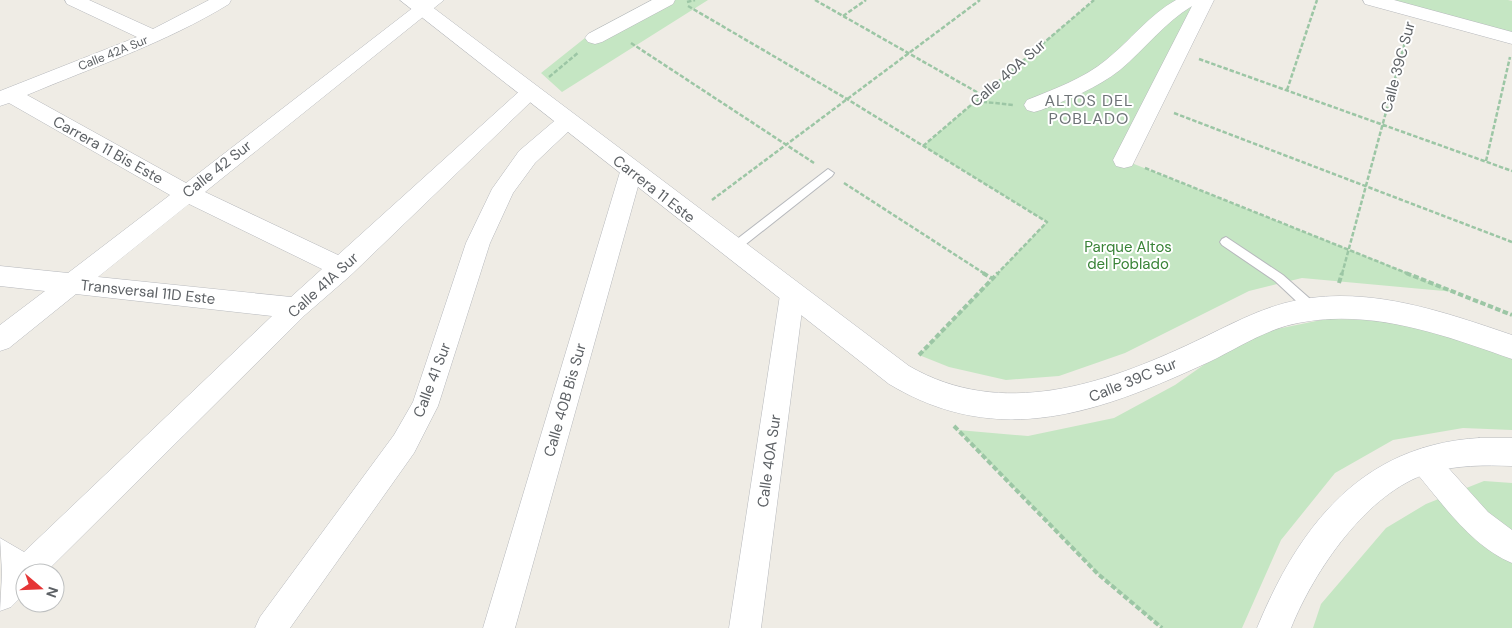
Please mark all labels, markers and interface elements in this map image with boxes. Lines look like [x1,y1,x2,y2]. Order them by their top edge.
street label: Calle 39C Sur [1376,19,1420,115]
street label: Calle 42A Sur [76,31,151,74]
street label: Calle 40A Sur [966,34,1050,111]
district label: ALTOS DEL POBLADO [1044,90,1134,129]
street label: Carrera 11 Bis Este [49,111,167,189]
street label: Calle 42 Sur [178,135,256,202]
street label: Carrera 11 Este [609,151,699,227]
park label: Parque Altos del Poblado [1084,237,1172,274]
street label: Calle 41A Sur [283,248,363,322]
street label: Transversal 11D Este [80,275,216,309]
street label: Calle 41 Sur [409,339,456,420]
street label: Calle 40B Bis Sur [539,340,591,459]
street label: Calle 39C Sur [1086,353,1181,407]
street label: Calle 40A Sur [753,413,785,509]
north arrow [15,563,65,613]
text: N [42,584,62,600]

